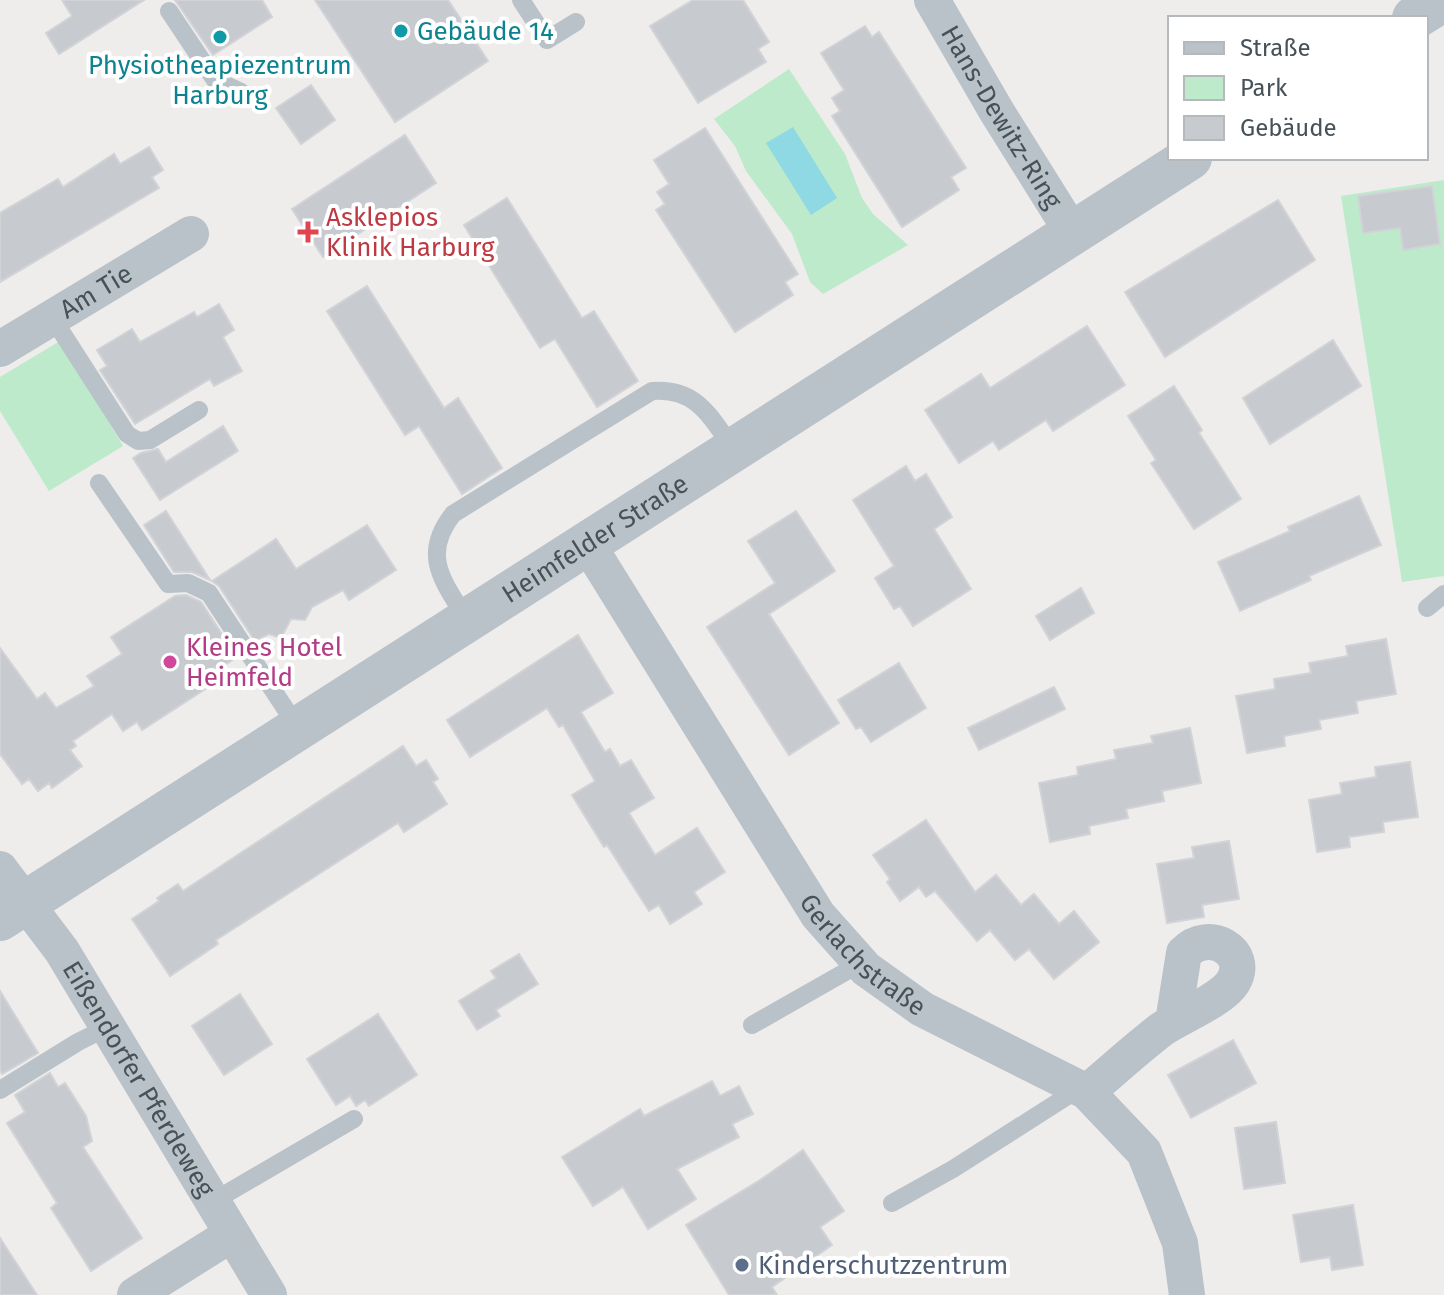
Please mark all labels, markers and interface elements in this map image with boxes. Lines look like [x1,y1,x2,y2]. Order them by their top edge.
place label: Gebäude 14 [417,16,554,47]
legend [1168,16,1428,160]
street label: Hans-Dewitz-Ring [934,20,1069,215]
marker: Gebäude 14 [392,22,410,40]
marker: Physiotheapiezentrum Harburg [211,28,229,46]
text: Straße [1240,34,1311,62]
place label: Physiotheapiezentrum Harburg [88,50,352,111]
text: Park [1240,74,1288,102]
text: Gebäude [1240,114,1337,142]
place label: Asklepios Klinik Harburg [326,202,495,263]
marker: Asklepios Klinik Harburg [297,221,319,243]
street label: Am Tie [54,258,138,325]
street label: Heimfelder Straße [496,468,694,610]
place label: Kleines Hotel Heimfeld [186,632,343,693]
marker: Kleines Hotel Heimfeld [161,653,179,671]
street label: Gerlachstraße [793,888,932,1023]
street label: Eißendorfer Pferdeweg [56,956,221,1203]
place label: Kinderschutzzentrum [758,1250,1008,1281]
marker: Kinderschutzzentrum [733,1256,751,1274]

